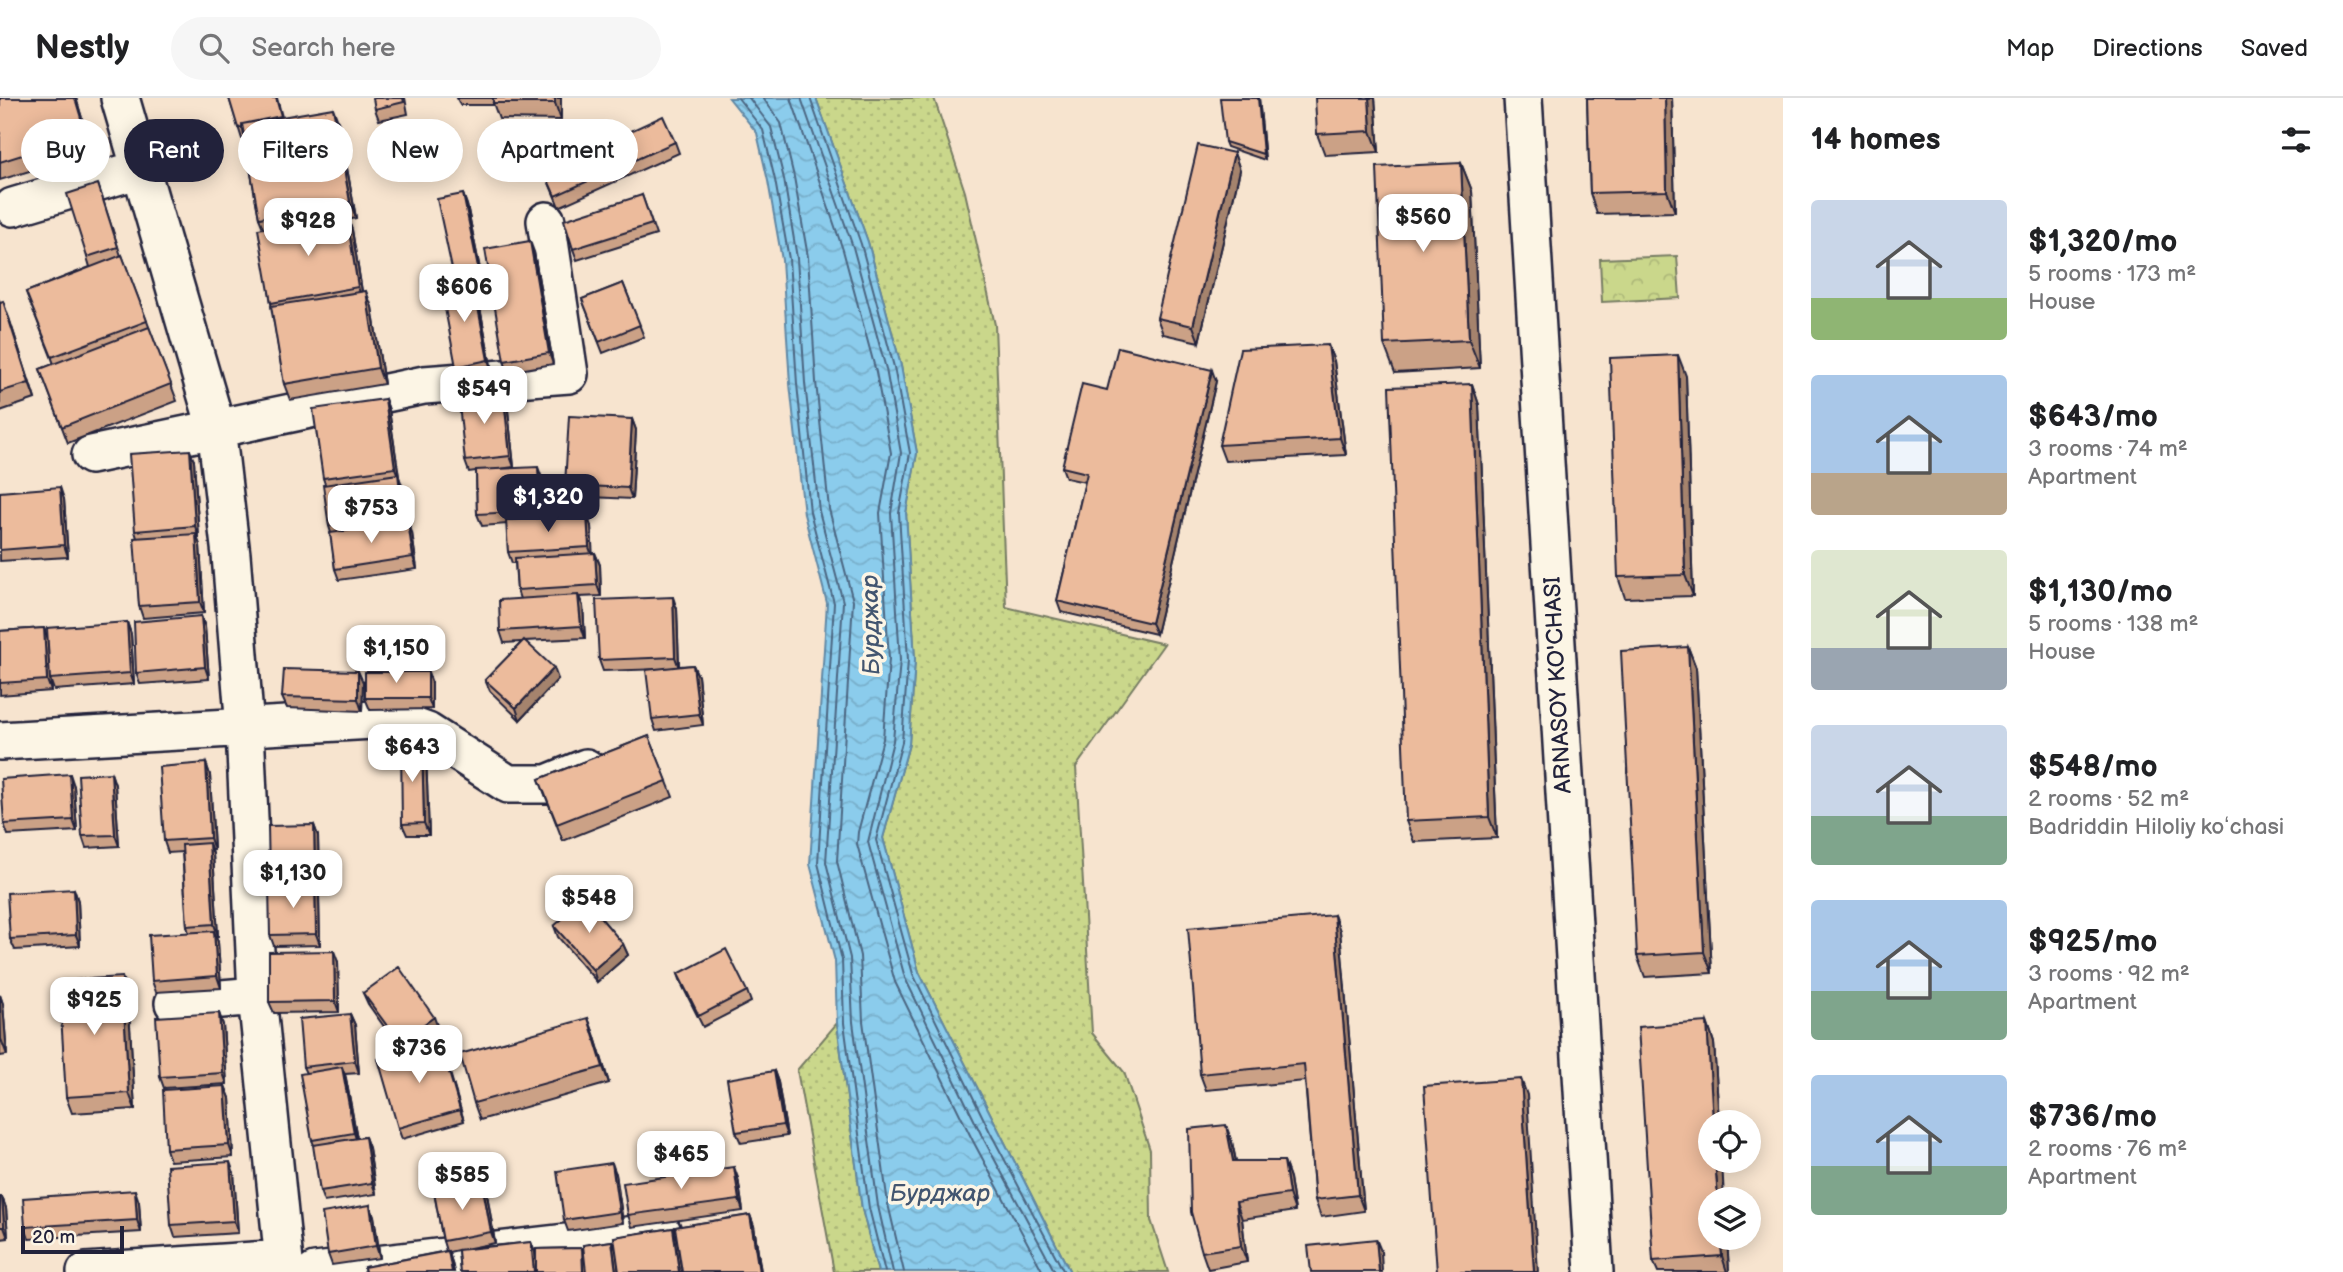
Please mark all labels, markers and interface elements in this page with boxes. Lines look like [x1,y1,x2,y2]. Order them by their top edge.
search box [171,17,661,80]
text: Nestly [35,28,129,68]
icon: search [195,29,233,67]
text: Search here [251,33,395,64]
text: Map [2006,34,2054,63]
text: Directions [2092,34,2203,63]
text: Saved [2241,34,2308,63]
chip: Buy [21,119,110,182]
chip: Rent [124,119,224,182]
chip: Filters [238,119,353,182]
chip: New [367,119,463,182]
chip: Apartment [477,119,638,182]
icon: filters [2277,121,2315,159]
text: 14 homes [1811,122,1940,158]
pin: $560 [1382,194,1464,254]
pin: $928 [267,198,349,258]
text: $560 [1395,203,1451,231]
text: $928 [280,207,336,235]
text: $1,320/mo [2028,224,2177,260]
icon: home [1867,228,1951,312]
text: 5 rooms · 173 m² [2028,260,2196,288]
pin: $606 [423,264,505,324]
text: $606 [435,273,493,301]
text: House [2028,288,2095,316]
pin: $549 [443,366,525,426]
text: $549 [456,375,512,403]
text: $643/mo [2028,399,2158,435]
icon: home [1867,403,1951,487]
text: 3 rooms · 74 m² [2028,435,2188,463]
text: Apartment [2028,463,2137,491]
pin: $1,320 [491,474,605,534]
text: $1,320 [512,483,584,511]
pin: $753 [330,486,412,545]
text: $753 [344,494,398,522]
water label: Бурджар [856,574,886,675]
text: $1,130/mo [2028,574,2173,610]
street label: ARNASOY KO'CHASI [1538,576,1578,794]
icon: home [1867,578,1951,662]
text: 5 rooms · 138 m² [2028,610,2198,638]
pin: $1,150 [339,626,453,685]
text: $1,150 [362,634,430,662]
text: House [2028,638,2095,666]
pin: $643 [371,724,453,784]
text: $643 [384,733,440,761]
text: $548/mo [2028,749,2158,785]
icon: home [1867,753,1951,837]
text: 2 rooms · 52 m² [2028,785,2189,813]
text: Badriddin Hiloliy koʻchasi [2028,813,2284,841]
pin: $1,130 [236,850,350,910]
text: $1,130 [259,859,327,887]
pin: $548 [548,876,630,935]
text: $548 [561,884,617,912]
text: $925/mo [2028,924,2157,960]
icon: home [1867,928,1951,1012]
text: 3 rooms · 92 m² [2028,960,2190,988]
pin: $925 [53,978,135,1037]
text: $925 [66,986,122,1014]
text: Apartment [2028,988,2137,1016]
pin: $736 [378,1026,460,1085]
text: $736 [391,1034,447,1062]
text: $736/mo [2028,1099,2157,1135]
icon: home [1867,1103,1951,1187]
map controls [1698,1110,1761,1250]
button: locate [1698,1110,1761,1173]
pin: $465 [640,1132,722,1191]
text: 2 rooms · 76 m² [2028,1135,2187,1163]
text: $465 [653,1140,709,1168]
pin: $585 [421,1152,503,1212]
text: $585 [434,1161,490,1189]
text: Apartment [2028,1163,2137,1191]
water label: Бурджар [890,1179,991,1208]
button: layers [1698,1187,1761,1250]
scale bar [21,1223,124,1255]
text: 20 m [32,1226,75,1249]

